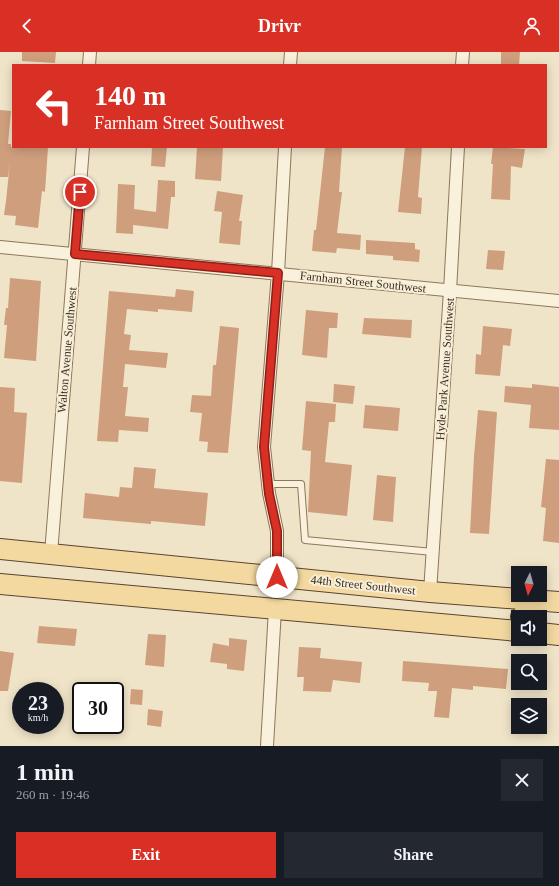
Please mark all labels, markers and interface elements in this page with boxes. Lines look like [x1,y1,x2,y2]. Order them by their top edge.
icon: back [16,15,38,37]
icon: person [521,15,543,37]
text: Drivr [258,16,301,36]
icon: left [28,80,80,132]
text: 140 m [94,80,166,111]
text: Farnham Street Southwest [94,113,284,133]
pin [63,175,97,209]
icon: arrive [69,181,91,203]
street label: Farnham Street Southwest [299,268,427,296]
street label: Walton Avenue Southwest [55,286,80,413]
street label: Hyde Park Avenue Southwest [433,297,457,441]
position arrow [256,556,298,598]
north arrow [511,566,547,602]
map controls [511,566,547,734]
street label: 44th Street Southwest [310,573,417,598]
button: sound [511,610,547,646]
button: search [511,654,547,690]
speed limit sign: 30 [72,682,124,734]
text: 23 [28,692,48,714]
button: layers [511,698,547,734]
text: km/h [28,712,48,723]
text: 1 min [16,759,74,785]
button: close [501,759,543,801]
text: 260 m · 19:46 [16,787,89,802]
button: Exit [16,832,276,878]
button: Share [284,832,543,878]

